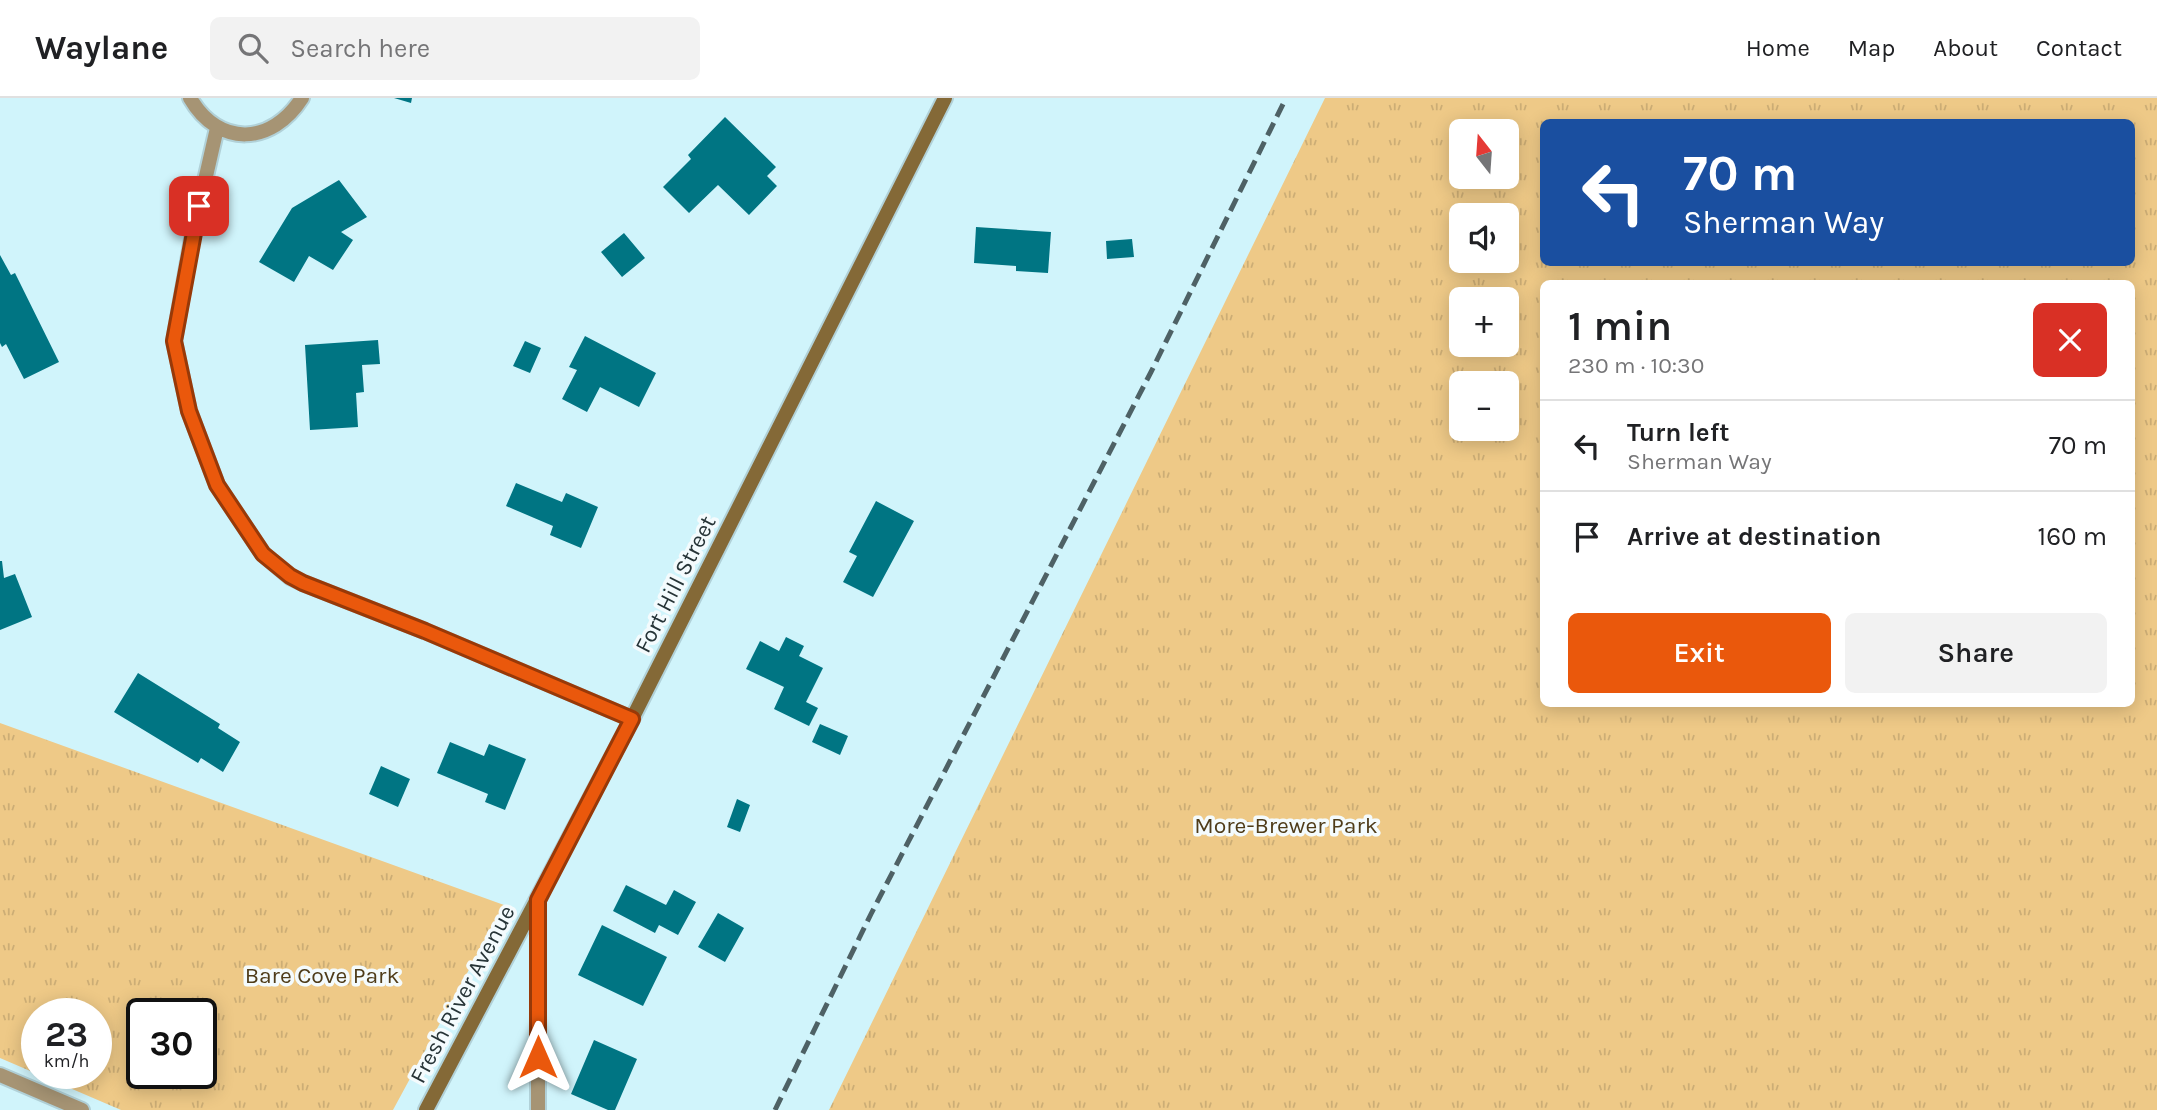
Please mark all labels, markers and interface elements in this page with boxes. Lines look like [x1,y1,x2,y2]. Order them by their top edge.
search box [210,17,700,80]
text: Waylane [35,29,168,67]
icon: search [234,29,272,67]
text: Search here [290,33,430,64]
text: Home [1746,34,1810,62]
text: Map [1848,34,1895,62]
text: About [1933,34,1998,62]
text: Contact [2036,34,2122,62]
north arrow [1449,119,1519,189]
map controls [1449,119,1519,441]
text: 70 m [1683,145,1797,202]
icon: left [1568,147,1659,238]
pin [169,176,229,236]
icon: arrive [180,187,218,225]
button: sound [1449,203,1519,273]
text: Sherman Way [1683,204,1884,241]
button: + [1449,287,1519,357]
text: 1 min [1568,301,1672,351]
button: close [2033,303,2107,377]
text: 230 m · 10:30 [1568,352,1704,379]
button: − [1449,371,1519,441]
text: Turn left [1627,417,1729,448]
icon: left [1568,427,1606,465]
text: 70 m [2049,430,2107,461]
text: Sherman Way [1627,448,1772,475]
street label: Fort Hill Street [629,511,722,657]
icon: arrive [1568,518,1606,556]
text: Arrive at destination [1627,521,1881,552]
text: 160 m [2038,521,2107,552]
button: Exit [1568,613,1831,693]
button: Share [1845,613,2107,693]
park label: More-Brewer Park [1194,812,1378,839]
street label: Fresh River Avenue [404,901,521,1088]
park label: Bare Cove Park [245,962,399,989]
speed limit sign: 30 [126,998,217,1089]
text: 23 [45,1014,88,1055]
position arrow [501,1020,575,1094]
text: km/h [44,1050,89,1072]

